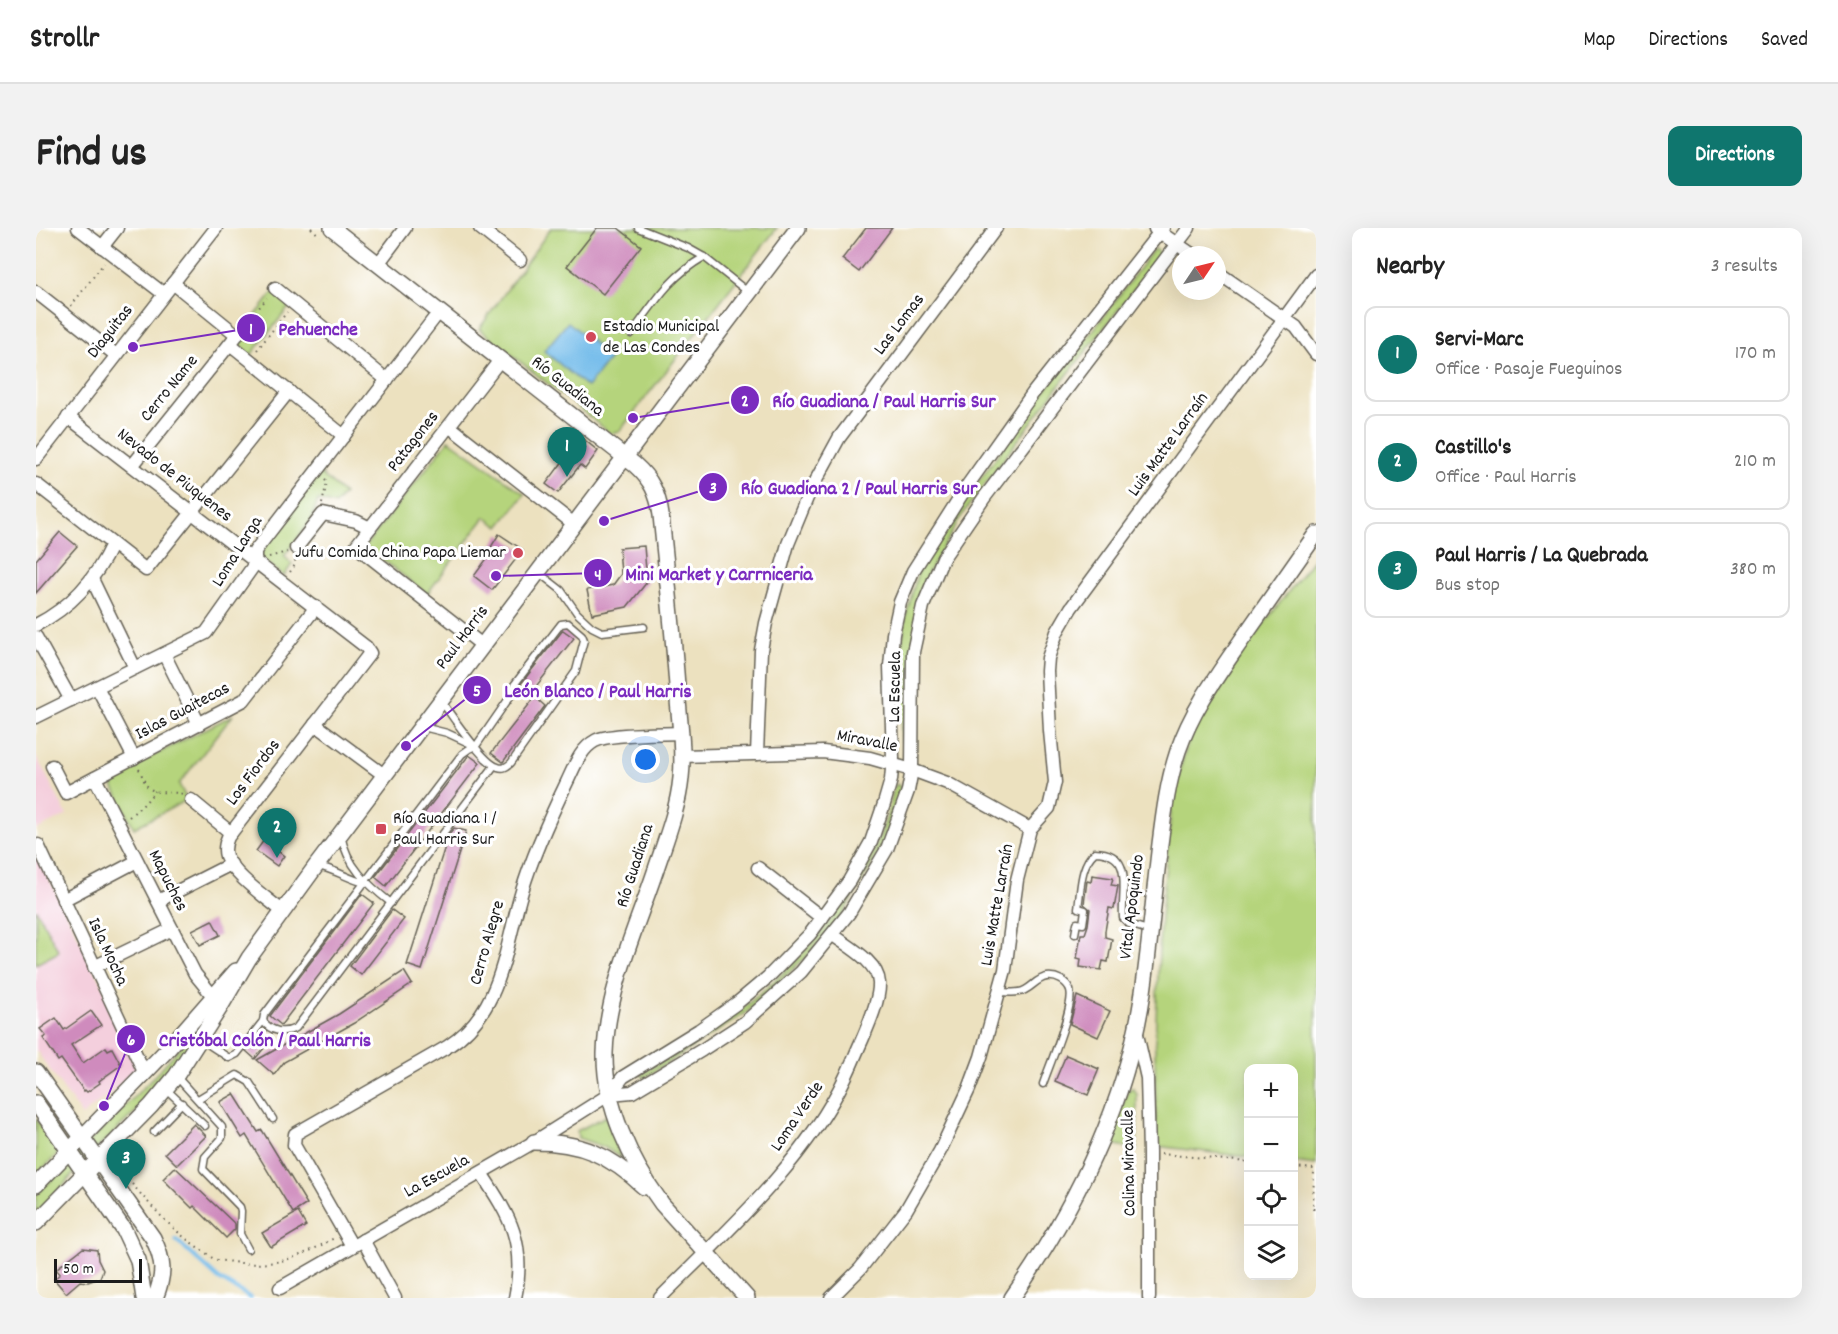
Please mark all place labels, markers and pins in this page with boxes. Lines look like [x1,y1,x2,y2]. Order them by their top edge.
callout: Pehuenche [236,309,370,347]
place label: Estadio Municipal de Las Condes [603,315,720,361]
marker: Estadio Municipal de Las Condes [584,330,598,344]
callout: Río Guadiana / Paul Harris Sur [730,381,1007,419]
pin: 1 [548,428,586,477]
callout: Río Guadiana 2 / Paul Harris Sur [698,468,989,506]
place label: Jufu Comida China Papa Liemar [295,541,506,566]
marker: Jufu Comida China Papa Liemar [511,546,525,560]
callout: Mini Market y Carrniceria [583,554,824,592]
callout: León Blanco / Paul Harris [462,671,704,709]
place label: Río Guadiana 1 / Paul Harris Sur [393,807,497,853]
pin: 2 [258,808,296,858]
marker: Río Guadiana 1 / Paul Harris Sur [374,822,388,836]
callout: Cristóbal Colón / Paul Harris [116,1020,383,1058]
pin: 3 [106,1140,146,1189]

